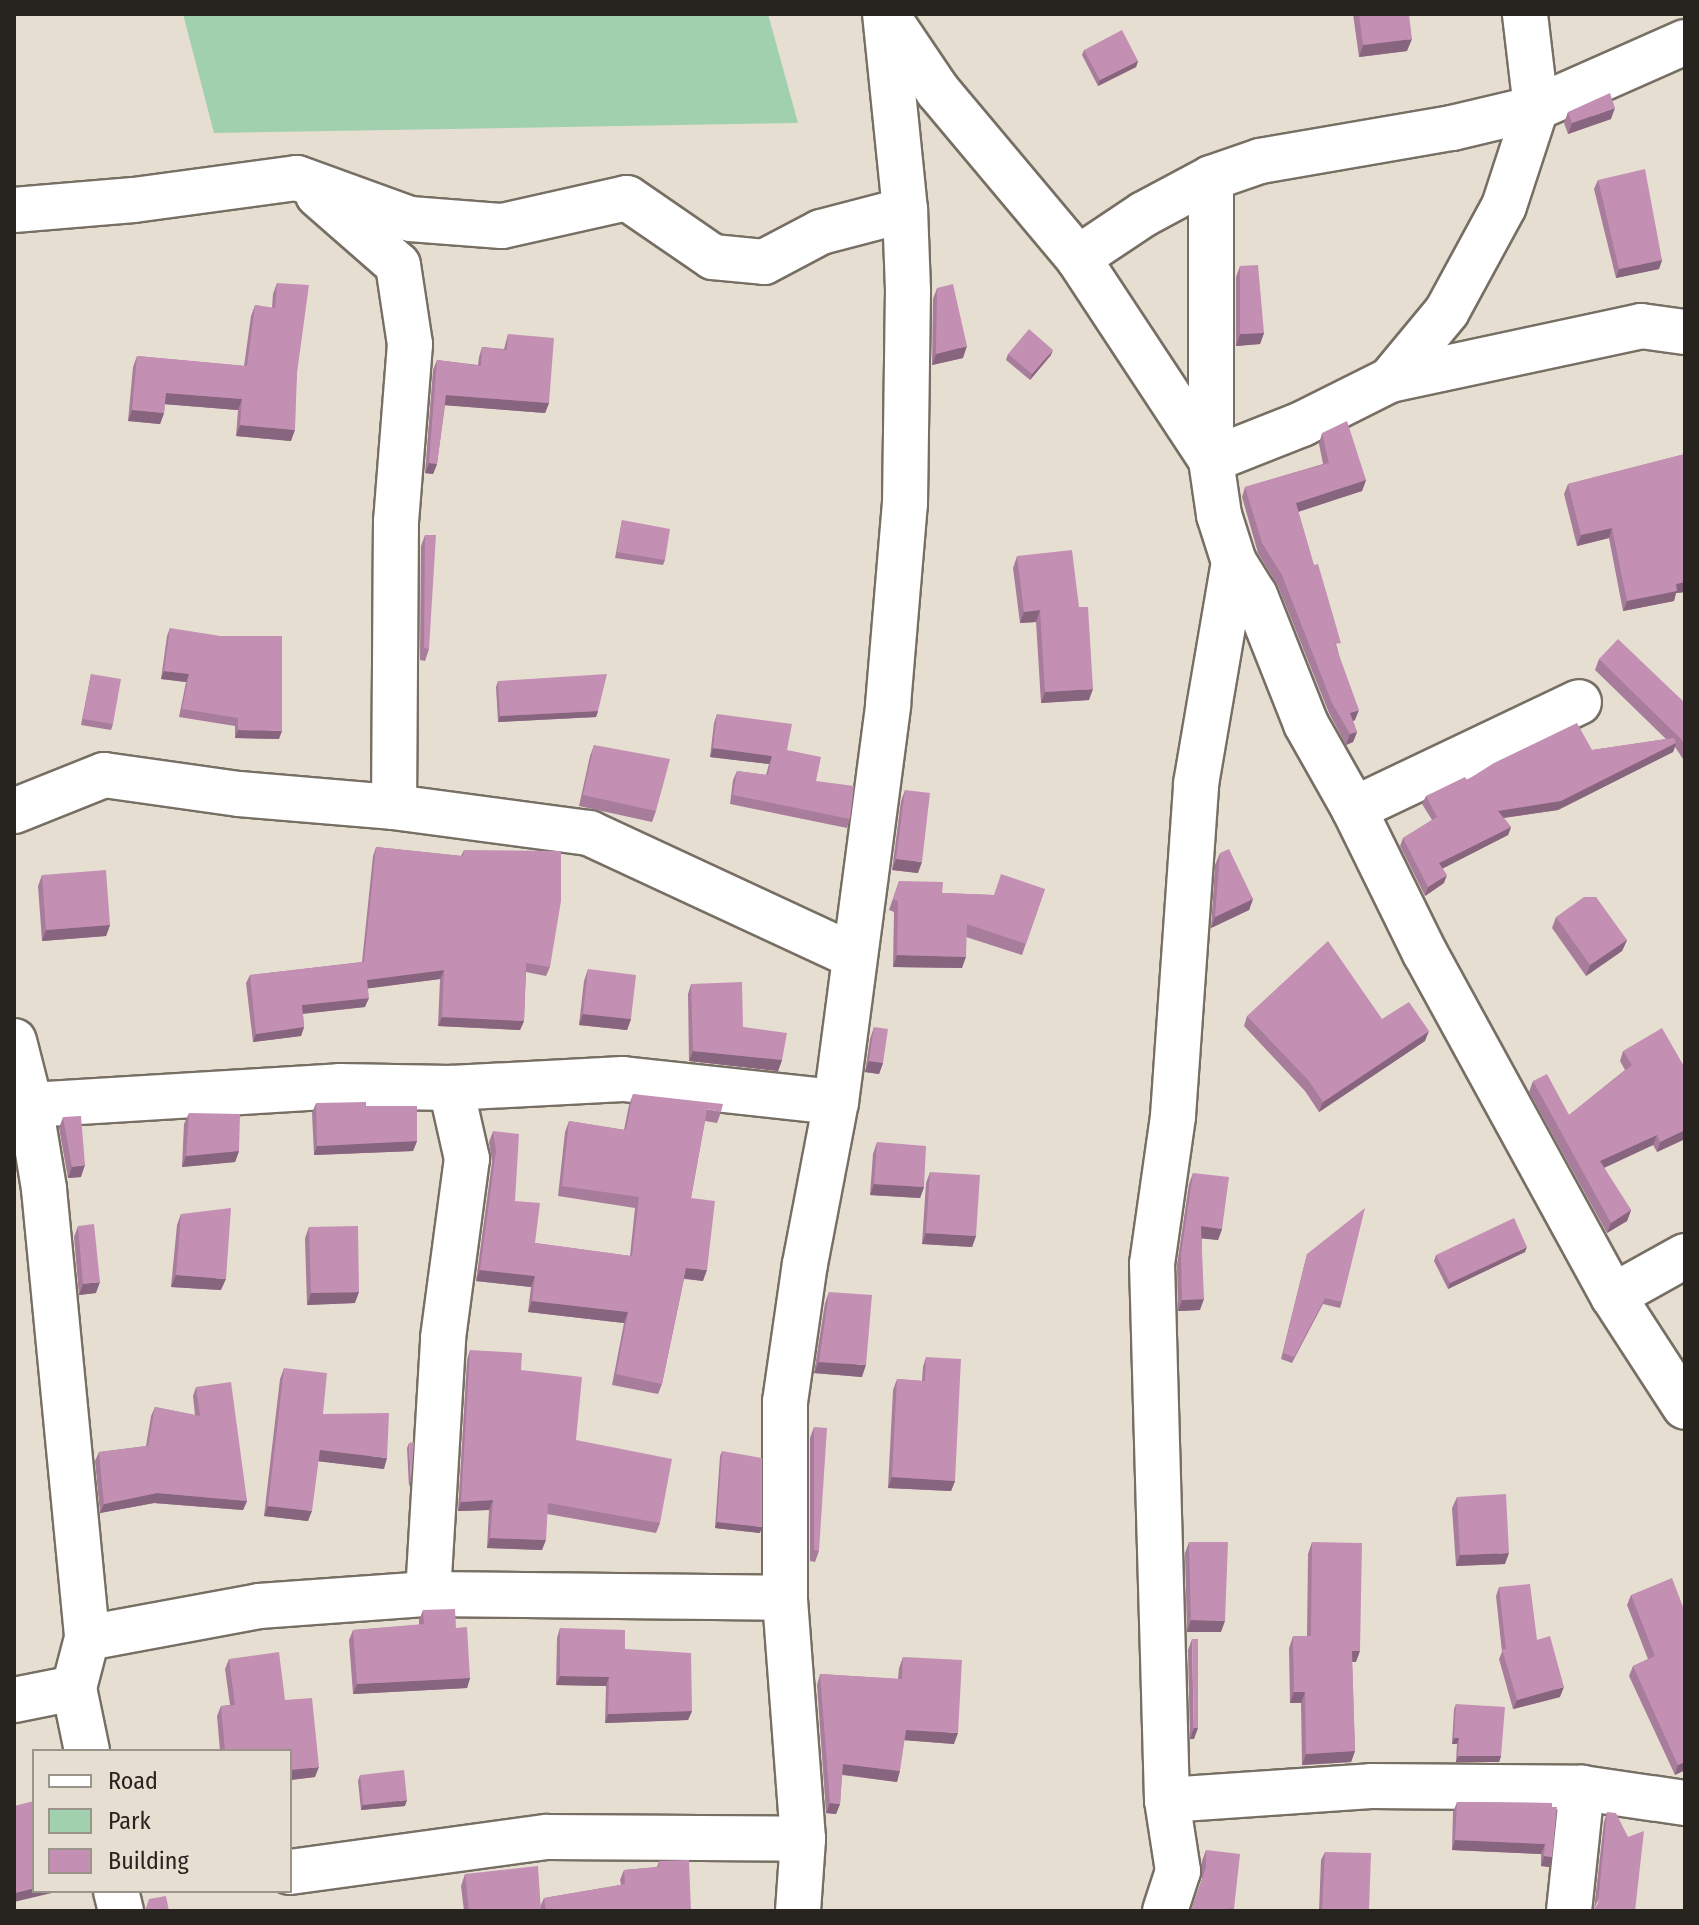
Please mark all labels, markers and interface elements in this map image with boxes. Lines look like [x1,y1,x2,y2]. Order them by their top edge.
legend [32,1749,292,1893]
text: Road [108,1767,158,1795]
text: Park [108,1807,151,1835]
text: Building [108,1847,189,1875]

